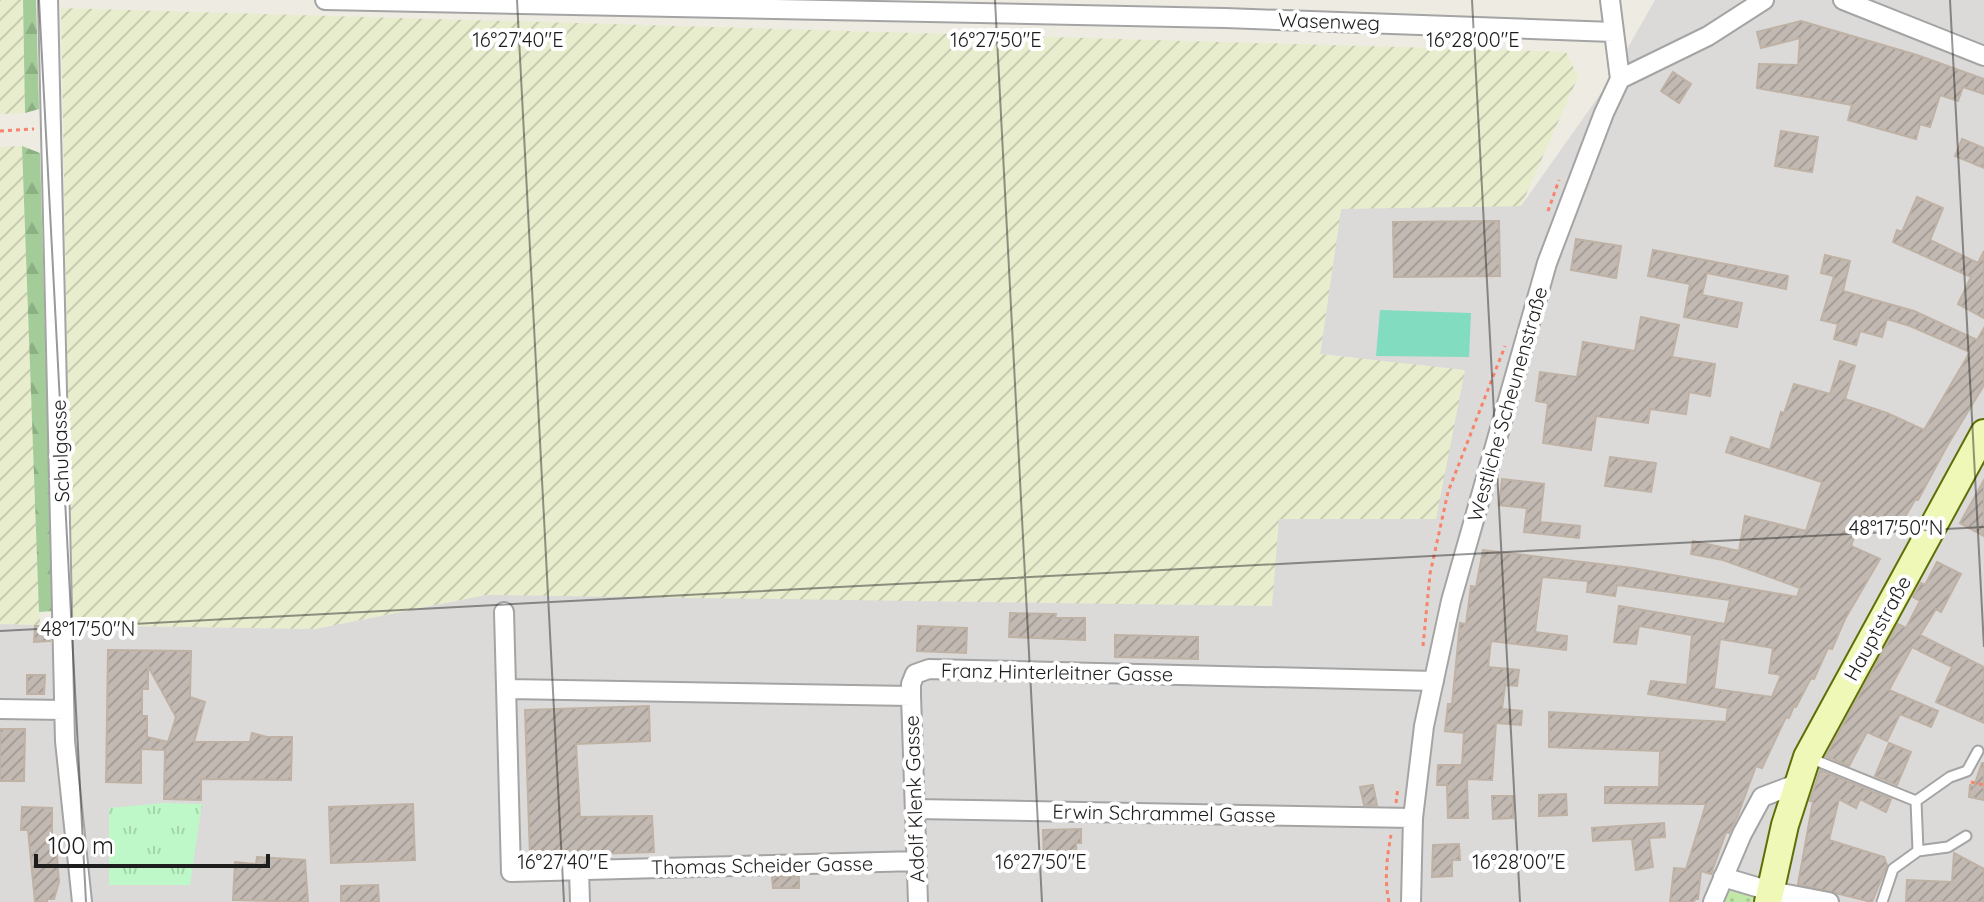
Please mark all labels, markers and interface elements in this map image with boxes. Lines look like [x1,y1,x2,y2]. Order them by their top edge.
street label: Wasenweg [1277,7,1381,35]
text: 16°27'40"E [472,27,564,52]
text: 16°27'50"E [950,27,1042,52]
text: 16°28'00"E [1426,27,1520,52]
street label: Westliche Scheunenstraße [1461,284,1553,524]
street label: Schulgasse [46,399,74,503]
text: 48°17'50"N [1849,515,1943,540]
street label: Hauptstraße [1838,571,1916,685]
text: 48°17'50"N [41,616,135,641]
street label: Franz Hinterleitner Gasse [941,657,1173,687]
street label: Adolf Klenk Gasse [899,715,929,883]
street label: Erwin Schrammel Gasse [1052,799,1276,827]
scale bar [36,818,268,868]
text: 100 m [48,830,114,860]
text: 16°27'40"E [517,849,609,874]
text: 16°27'50"E [995,849,1087,874]
text: 16°28'00"E [1472,849,1566,874]
street label: Thomas Scheider Gasse [651,851,873,879]

